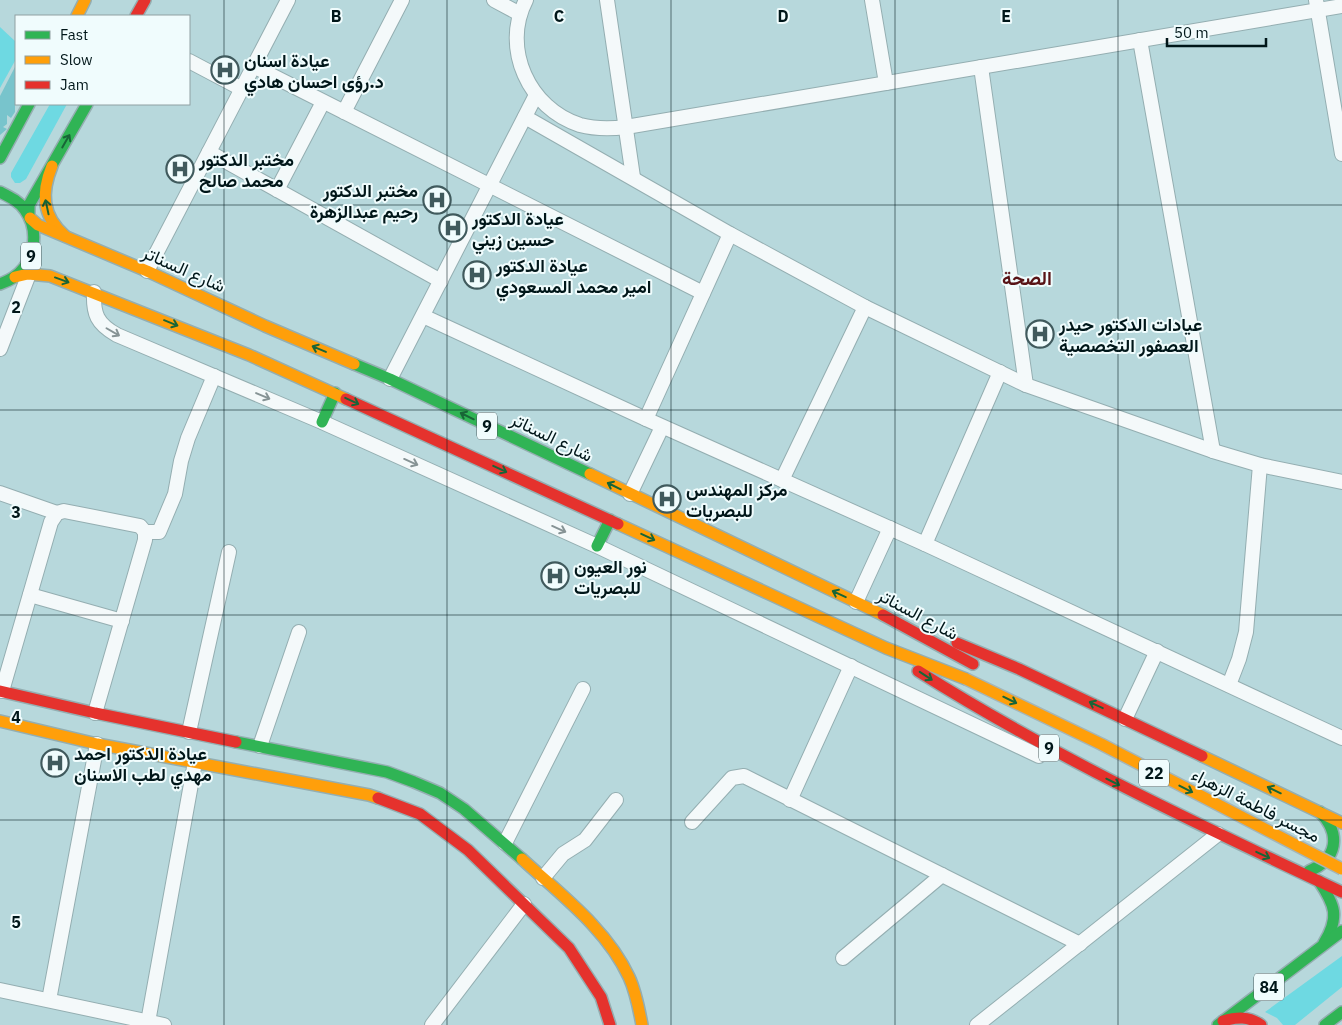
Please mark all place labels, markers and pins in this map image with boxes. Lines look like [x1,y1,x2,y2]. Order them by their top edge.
place label: عيادة اسنان د.رؤى احسان هادي [244,49,384,97]
hospital icon: عيادة اسنان د.رؤى احسان هادي [210,55,240,85]
place label: مختبر الدكتور محمد صالح [198,148,294,193]
hospital icon: مختبر الدكتور محمد صالح [165,154,195,184]
place label: مختبر الدكتور رحيم عبدالزهرة [310,179,418,224]
hospital icon: مختبر الدكتور رحيم عبدالزهرة [422,185,452,215]
place label: عيادة الدكتور حسين زيني [471,207,564,255]
hospital icon: عيادة الدكتور حسين زيني [438,213,468,243]
place label: عيادة الدكتور امير محمد المسعودي [495,254,651,302]
hospital icon: عيادة الدكتور امير محمد المسعودي [462,260,492,290]
place label: عيادات الدكتور حيدر العصفور التخصصية [1058,313,1202,357]
hospital icon: عيادات الدكتور حيدر العصفور التخصصية [1025,319,1055,349]
place label: مركز المهندس للبصريات [686,478,788,522]
hospital icon: مركز المهندس للبصريات [652,484,682,514]
place label: نور العيون للبصريات [574,555,647,599]
hospital icon: نور العيون للبصريات [540,561,570,591]
place label: عيادة الدكتور احمد مهدي لطب الاسنان [74,742,212,790]
hospital icon: عيادة الدكتور احمد مهدي لطب الاسنان [40,748,70,778]

